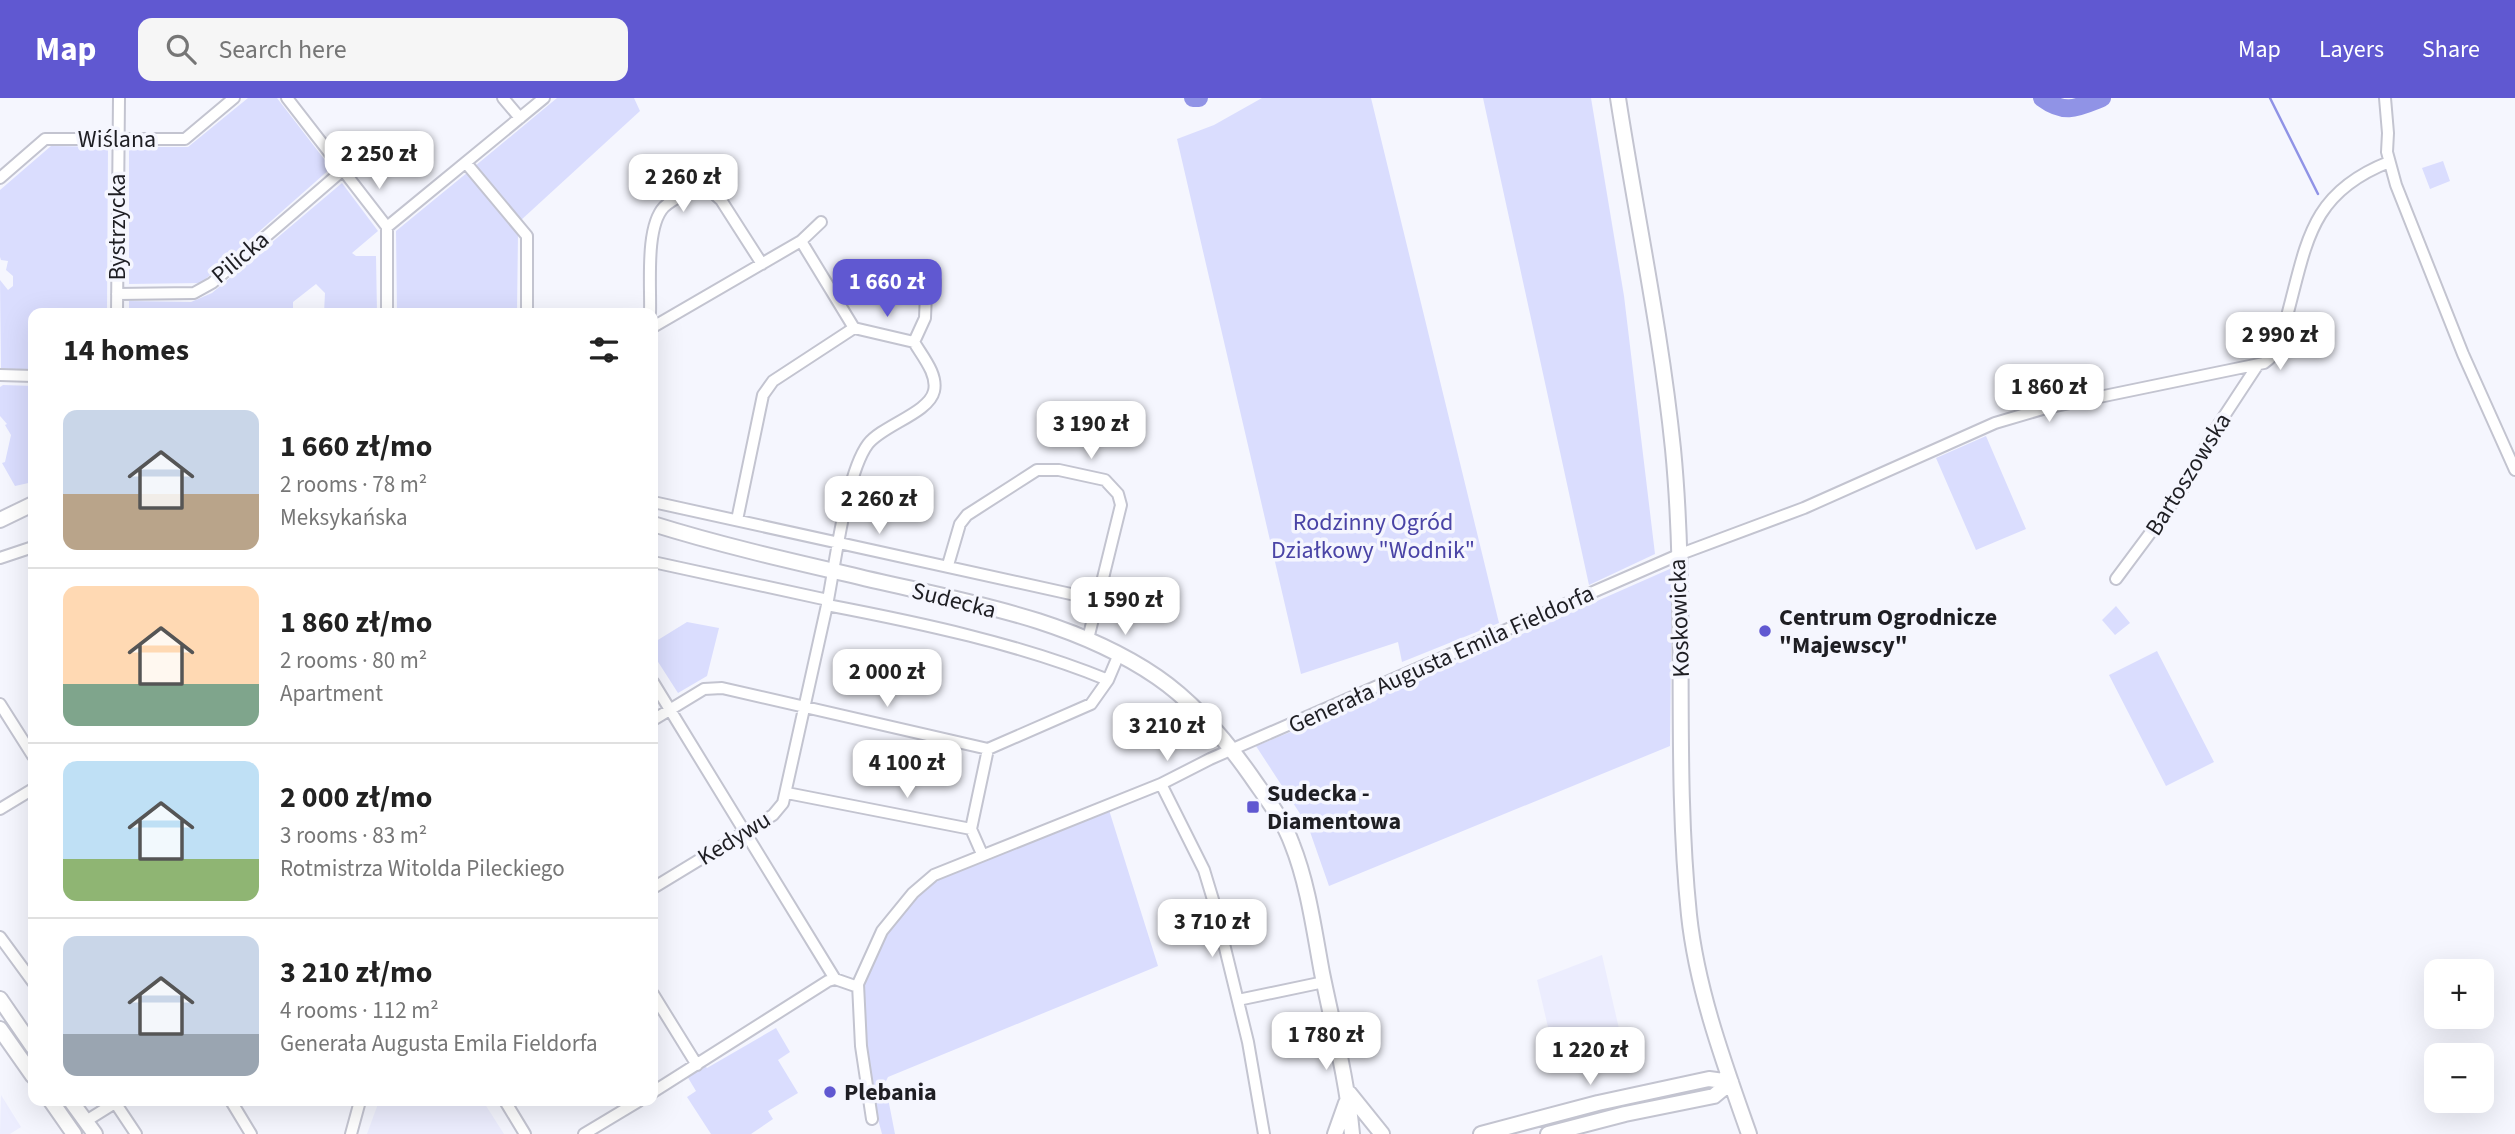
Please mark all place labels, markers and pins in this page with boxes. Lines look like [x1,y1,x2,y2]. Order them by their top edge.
pin: 2 250 zł [307,132,451,191]
pin: 2 260 zł [611,155,755,214]
pin: 1 660 zł [815,260,959,319]
pin: 2 990 zł [2208,313,2352,372]
pin: 1 860 zł [1977,364,2121,424]
pin: 3 190 zł [1019,402,1163,461]
pin: 2 260 zł [807,476,951,536]
pin: 1 590 zł [1053,578,1197,637]
place label: Centrum Ogrodnicze "Majewscy" [1779,600,1997,663]
marker: Centrum Ogrodnicze "Majewscy" [1757,623,1773,639]
pin: 2 000 zł [815,650,959,709]
pin: 3 210 zł [1095,704,1239,763]
pin: 4 100 zł [835,740,979,800]
place label: Sudecka - Diamentowa [1267,776,1401,839]
marker: Sudecka - Diamentowa [1245,799,1261,815]
pin: 3 710 zł [1140,900,1284,959]
pin: 1 780 zł [1254,1012,1398,1072]
pin: 1 220 zł [1518,1028,1662,1087]
place label: Plebania [844,1075,937,1110]
marker: Plebania [822,1084,838,1100]

